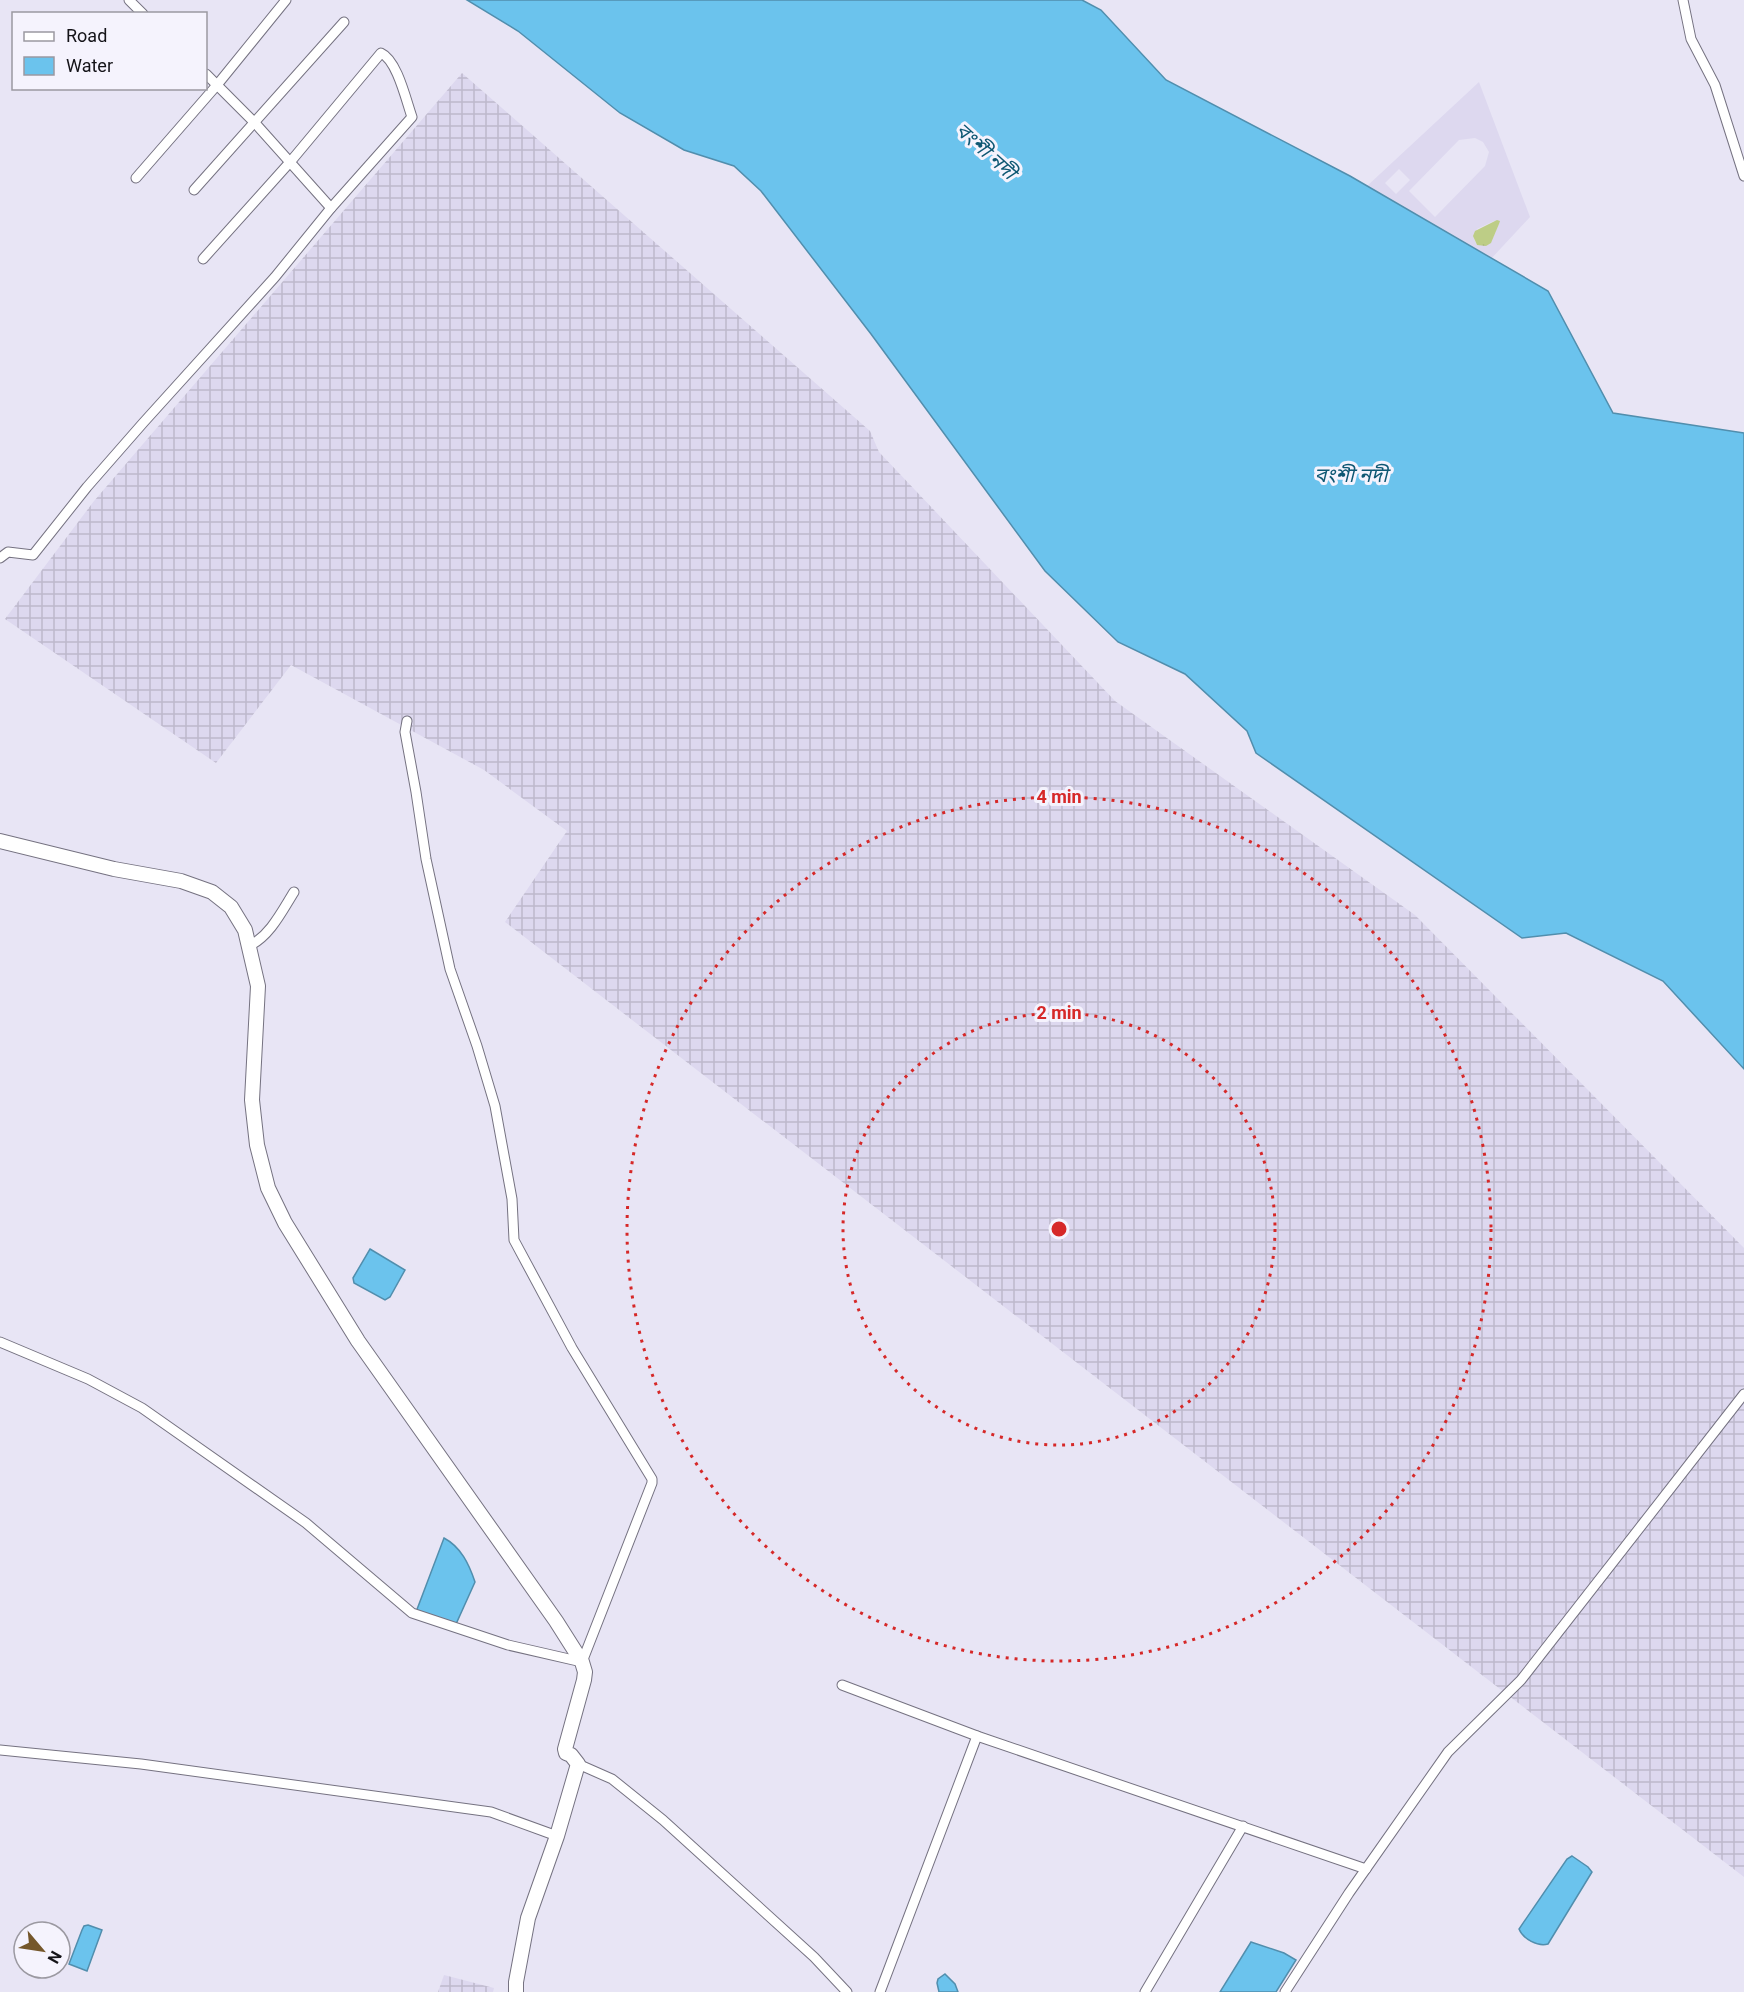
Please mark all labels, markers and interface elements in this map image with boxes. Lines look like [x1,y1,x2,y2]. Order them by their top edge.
legend [12,12,207,90]
text: Road [66,25,107,46]
text: Water [66,55,113,76]
water label: বংশী নদী [951,118,1024,187]
water label: বংশী নদী [1315,463,1391,487]
text: 4 min [1036,786,1082,807]
text: 2 min [1036,1002,1082,1023]
centre of rings [1049,1219,1069,1239]
north arrow [12,1920,72,1980]
text: N [44,1947,66,1967]

